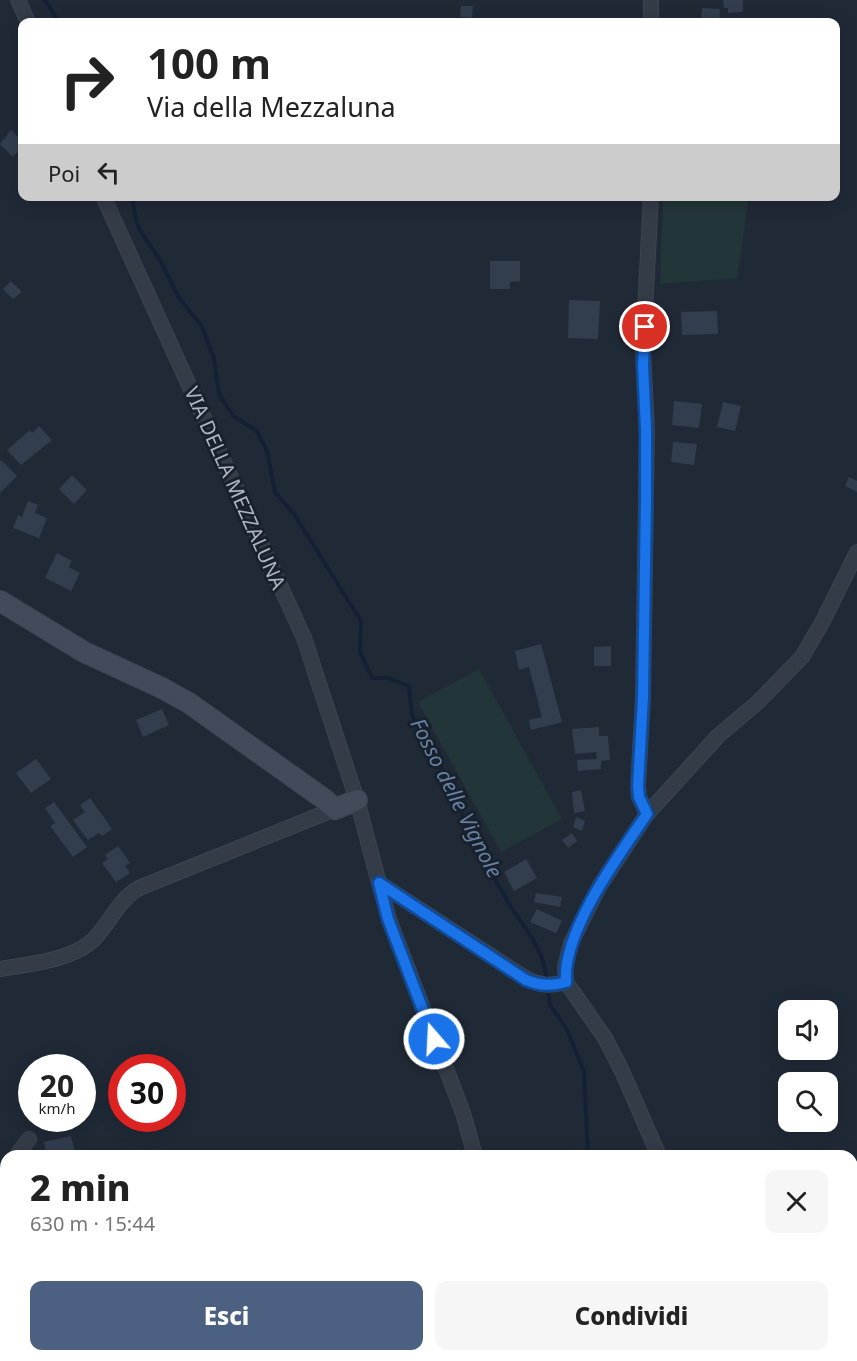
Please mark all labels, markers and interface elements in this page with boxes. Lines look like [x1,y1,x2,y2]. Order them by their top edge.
text: 100 m [147,34,271,91]
icon: right [48,42,126,120]
text: Via della Mezzaluna [147,88,396,125]
icon: left [92,156,125,189]
text: Poi [48,158,80,188]
pin [619,301,670,352]
icon: arrive [628,310,661,343]
street label: VIA DELLA MEZZALUNA [179,382,292,594]
water label: Fosso delle Vignole [405,713,509,882]
map controls [778,1000,838,1132]
button: sound [778,1000,838,1060]
position arrow [402,1007,466,1071]
speed limit sign: 30 [108,1054,186,1132]
text: 20 [40,1065,74,1106]
button: search [778,1072,838,1132]
text: km/h [39,1098,75,1118]
text: 2 min [30,1163,131,1212]
button: close [765,1170,828,1233]
text: 630 m · 15:44 [30,1210,155,1237]
button: Esci [30,1281,423,1350]
button: Condividi [435,1281,828,1350]

